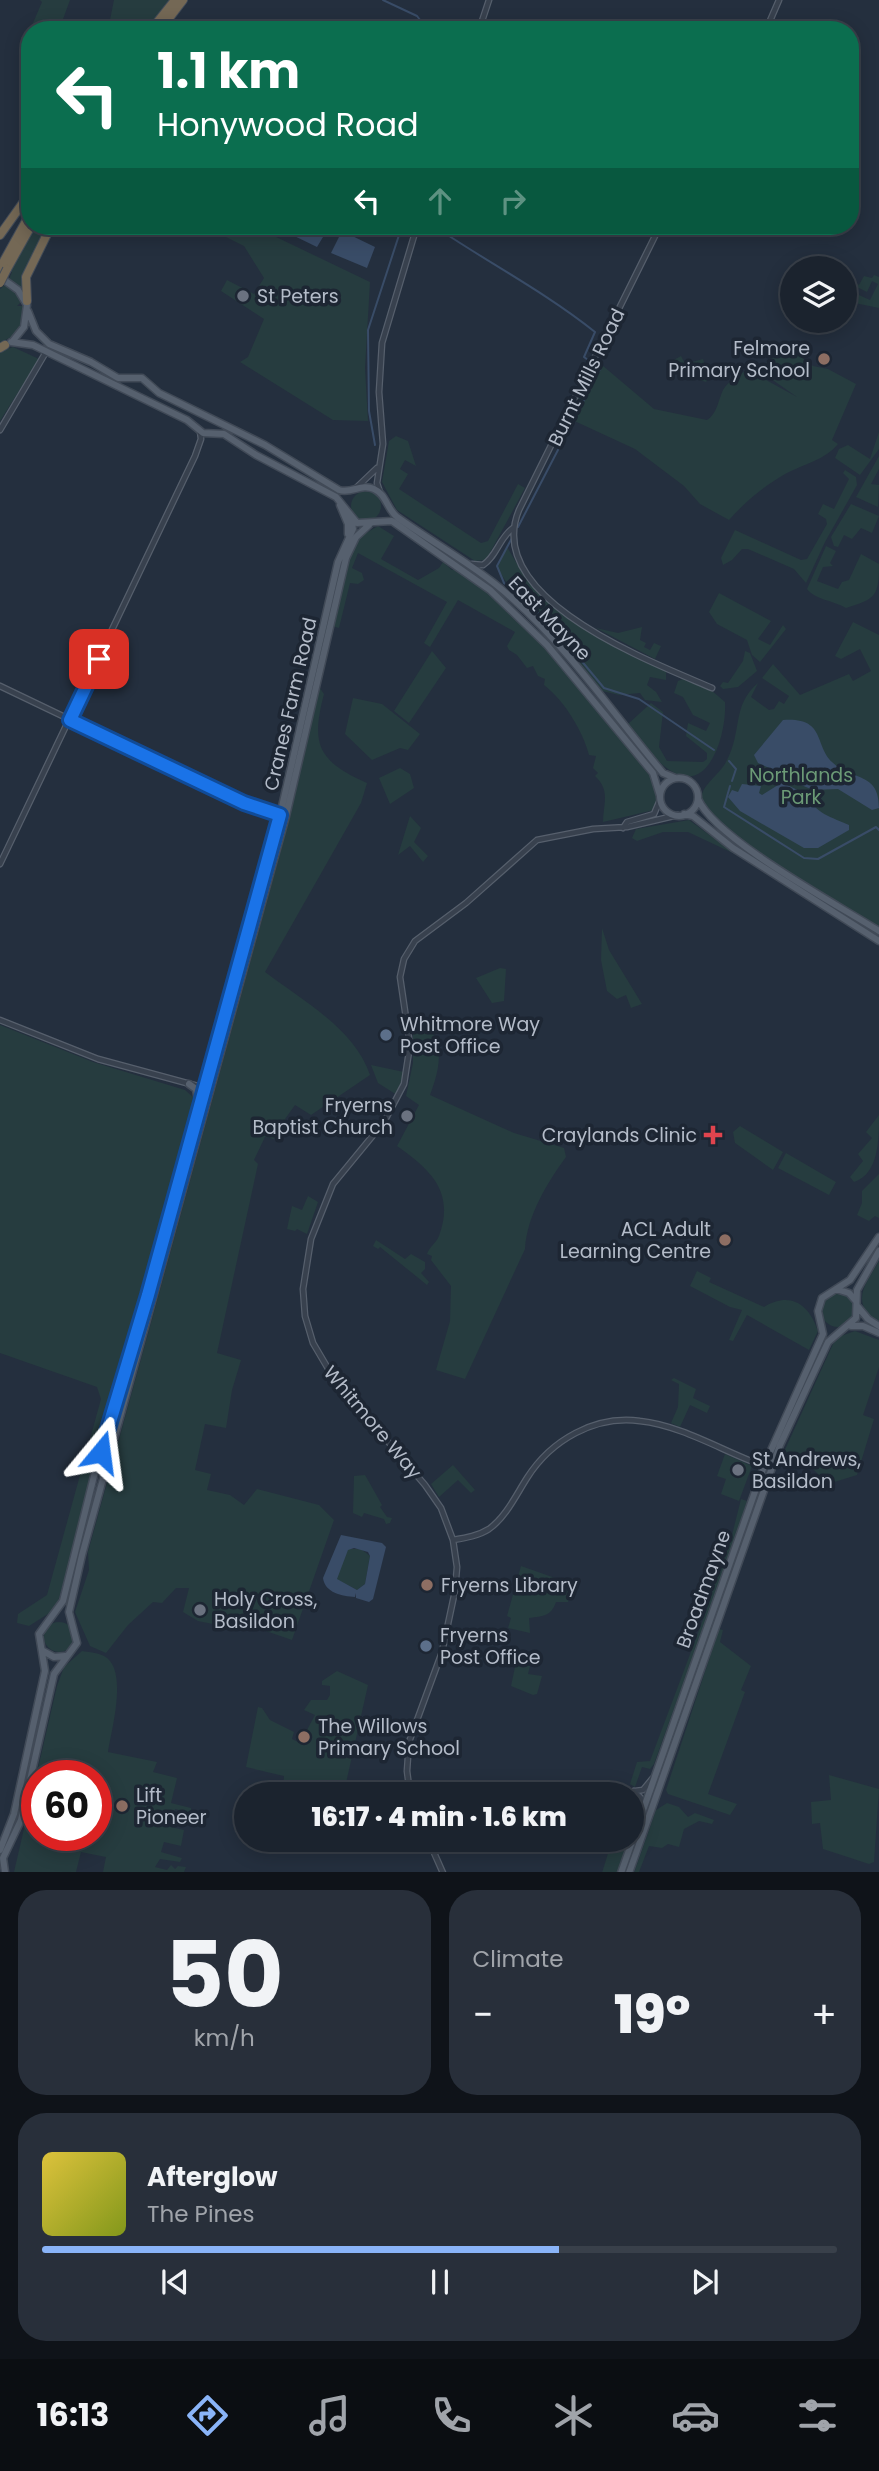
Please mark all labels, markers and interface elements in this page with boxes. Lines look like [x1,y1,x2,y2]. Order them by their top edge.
text: 1.1 km [157,37,300,105]
icon: left [42,49,133,140]
text: Honywood Road [157,102,419,147]
icon: left [348,182,386,220]
icon: ahead [421,182,459,220]
icon: right [494,182,532,220]
map controls [780,256,857,333]
button: layers [780,256,857,333]
place label: St Peters [257,283,339,310]
marker: St Peters [235,288,251,304]
street label: Burnt Mills Road [541,304,631,450]
place label: Felmore Primary School [668,335,810,384]
marker: Felmore Primary School [816,351,832,367]
street label: East Mayne [502,570,597,667]
street label: Cranes Farm Road [257,615,324,793]
pin [69,629,129,689]
icon: arrive [80,640,118,678]
park label: Northlands Park [749,762,853,811]
place label: Whitmore Way Post Office [400,1011,540,1060]
marker: Whitmore Way Post Office [378,1027,394,1043]
place label: Fryerns Baptist Church [252,1092,393,1141]
marker: Fryerns Baptist Church [399,1108,415,1124]
place label: Craylands Clinic [542,1122,697,1149]
marker: Craylands Clinic [703,1125,723,1145]
place label: ACL Adult Learning Centre [560,1216,711,1265]
marker: ACL Adult Learning Centre [717,1232,733,1248]
street label: Whitmore Way [317,1360,428,1485]
position arrow [64,1415,138,1489]
place label: St Andrews, Basildon [752,1446,861,1495]
marker: St Andrews, Basildon [730,1462,746,1478]
street label: Broadmayne [670,1526,737,1652]
place label: Fryerns Library [441,1572,578,1599]
marker: Fryerns Library [419,1577,435,1593]
place label: Holy Cross, Basildon [214,1586,318,1635]
marker: Holy Cross, Basildon [192,1602,208,1618]
place label: Fryerns Post Office [440,1622,541,1671]
marker: Fryerns Post Office [418,1638,434,1654]
place label: The Willows Primary School [318,1713,460,1762]
marker: The Willows Primary School [296,1729,312,1745]
speed limit sign: 60 [21,1760,112,1851]
place label: Lift Pioneer [136,1782,207,1831]
marker: Lift Pioneer [114,1798,130,1814]
text: 16:17 · 4 min · 1.6 km [311,1799,567,1835]
text: 50 [165,1911,283,2039]
text: Climate [473,1943,563,1975]
text: 19° [614,1978,691,2051]
text: − [473,1988,493,2041]
text: + [811,1988,837,2041]
text: km/h [194,2022,255,2054]
text: Afterglow [147,2159,278,2195]
text: The Pines [147,2198,255,2230]
icon: previous [156,2263,194,2301]
icon: pause [421,2263,459,2301]
icon: next [686,2263,724,2301]
icon: directions [183,2391,232,2440]
icon: music [305,2391,354,2440]
icon: phone [427,2391,476,2440]
icon: climate [549,2391,598,2440]
icon: car [671,2391,720,2440]
icon: filters [793,2391,842,2440]
text: 16:13 [37,2392,109,2437]

